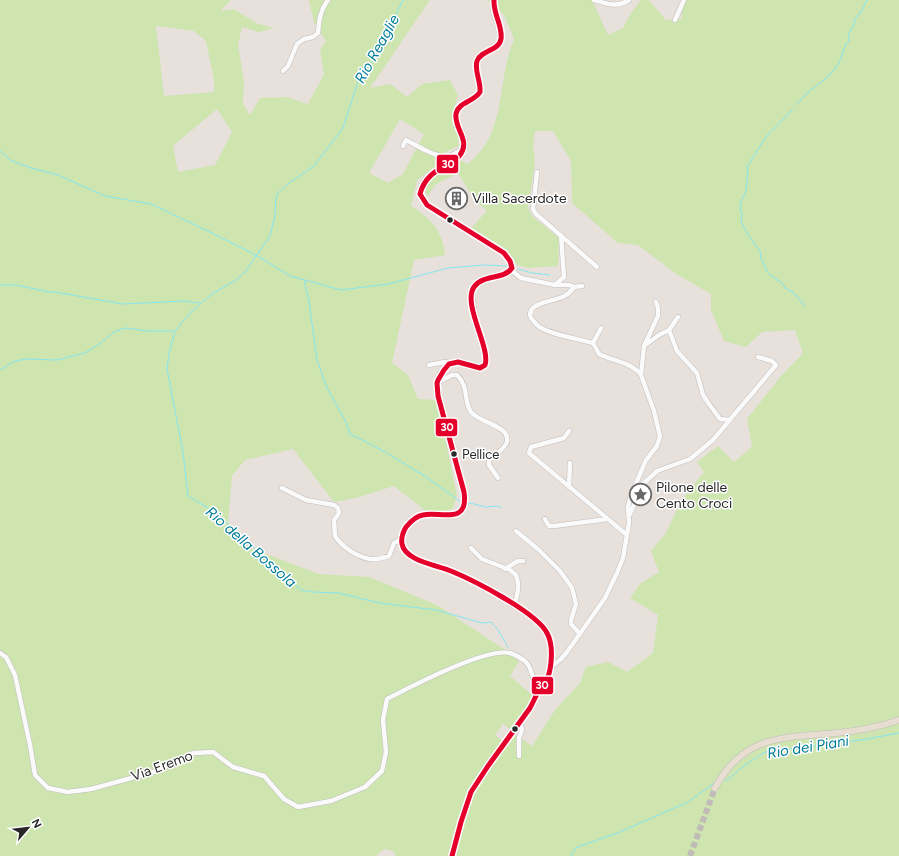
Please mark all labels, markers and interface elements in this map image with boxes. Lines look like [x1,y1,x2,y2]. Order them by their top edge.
water label: Rio Reaglie [351,12,403,86]
line badge: 30 [436,154,459,174]
text: 30 [441,158,455,171]
building icon: Villa Sacerdote [443,185,469,211]
place label: Villa Sacerdote [472,190,567,207]
unlabelled marker [445,215,455,225]
line badge: 30 [435,418,458,437]
text: 30 [440,421,454,434]
place label: Pellice [462,447,499,462]
marker: Pellice [449,449,459,459]
place label: Pilone delle Cento Croci [656,479,732,512]
place icon: Pilone delle Cento Croci [627,482,653,508]
water label: Rio della Bossola [202,503,300,591]
line badge: 30 [531,676,554,695]
text: 30 [535,679,549,692]
unlabelled marker [510,724,520,734]
water label: Rio dei Piani [766,732,851,762]
street label: Via Eremo [129,747,195,785]
north arrow [8,808,48,848]
text: N [29,817,44,830]

